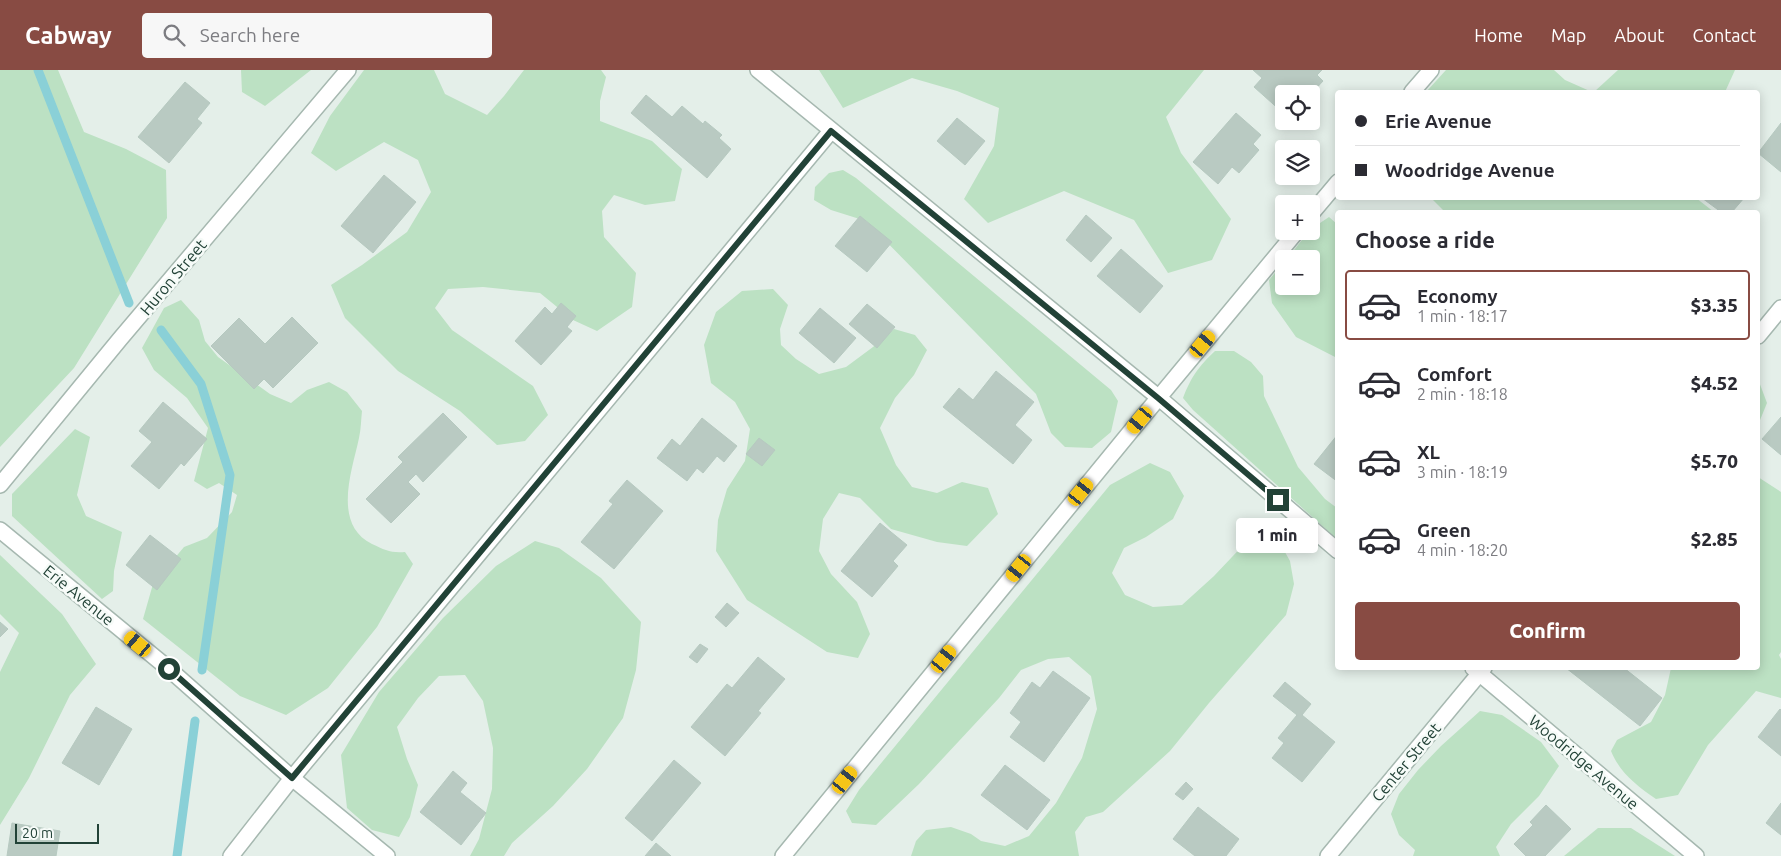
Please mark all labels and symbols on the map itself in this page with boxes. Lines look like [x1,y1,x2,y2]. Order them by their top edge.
street label: Huron Street [136,235,210,318]
car [1187,328,1218,360]
car [1124,404,1155,436]
car [1065,476,1096,508]
route end [1267,489,1289,511]
callout: 1 min [1237,518,1319,552]
car [1003,552,1034,584]
street label: Erie Avenue [40,561,118,629]
car [121,629,154,659]
car [928,643,959,675]
route start [158,658,180,680]
street label: Woodridge Avenue [1526,711,1642,813]
street label: Center Street [1368,718,1445,805]
car [829,764,860,796]
scale bar [15,821,99,844]

